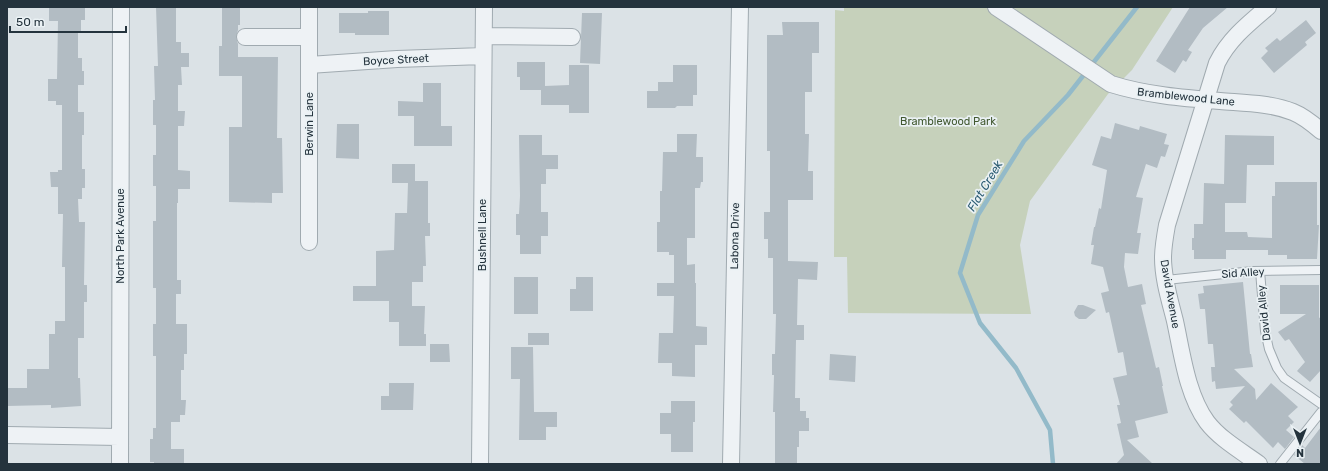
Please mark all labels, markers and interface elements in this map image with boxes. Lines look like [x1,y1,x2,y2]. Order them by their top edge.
scale bar [10,8,126,34]
text: 50 m [16,15,44,29]
street label: Boyce Street [363,52,430,68]
street label: Bramblewood Lane [1137,85,1235,109]
street label: Berwin Lane [303,92,316,156]
park label: Bramblewood Park [900,115,996,128]
water label: Flat Creek [964,157,1006,214]
street label: North Park Avenue [114,188,127,284]
street label: Bushnell Lane [476,199,489,271]
street label: Labona Drive [728,202,742,270]
street label: David Avenue [1158,259,1182,329]
street label: Sid Alley [1221,265,1265,281]
street label: David Alley [1255,284,1273,342]
north arrow [1280,423,1320,463]
text: N [1296,446,1304,459]

